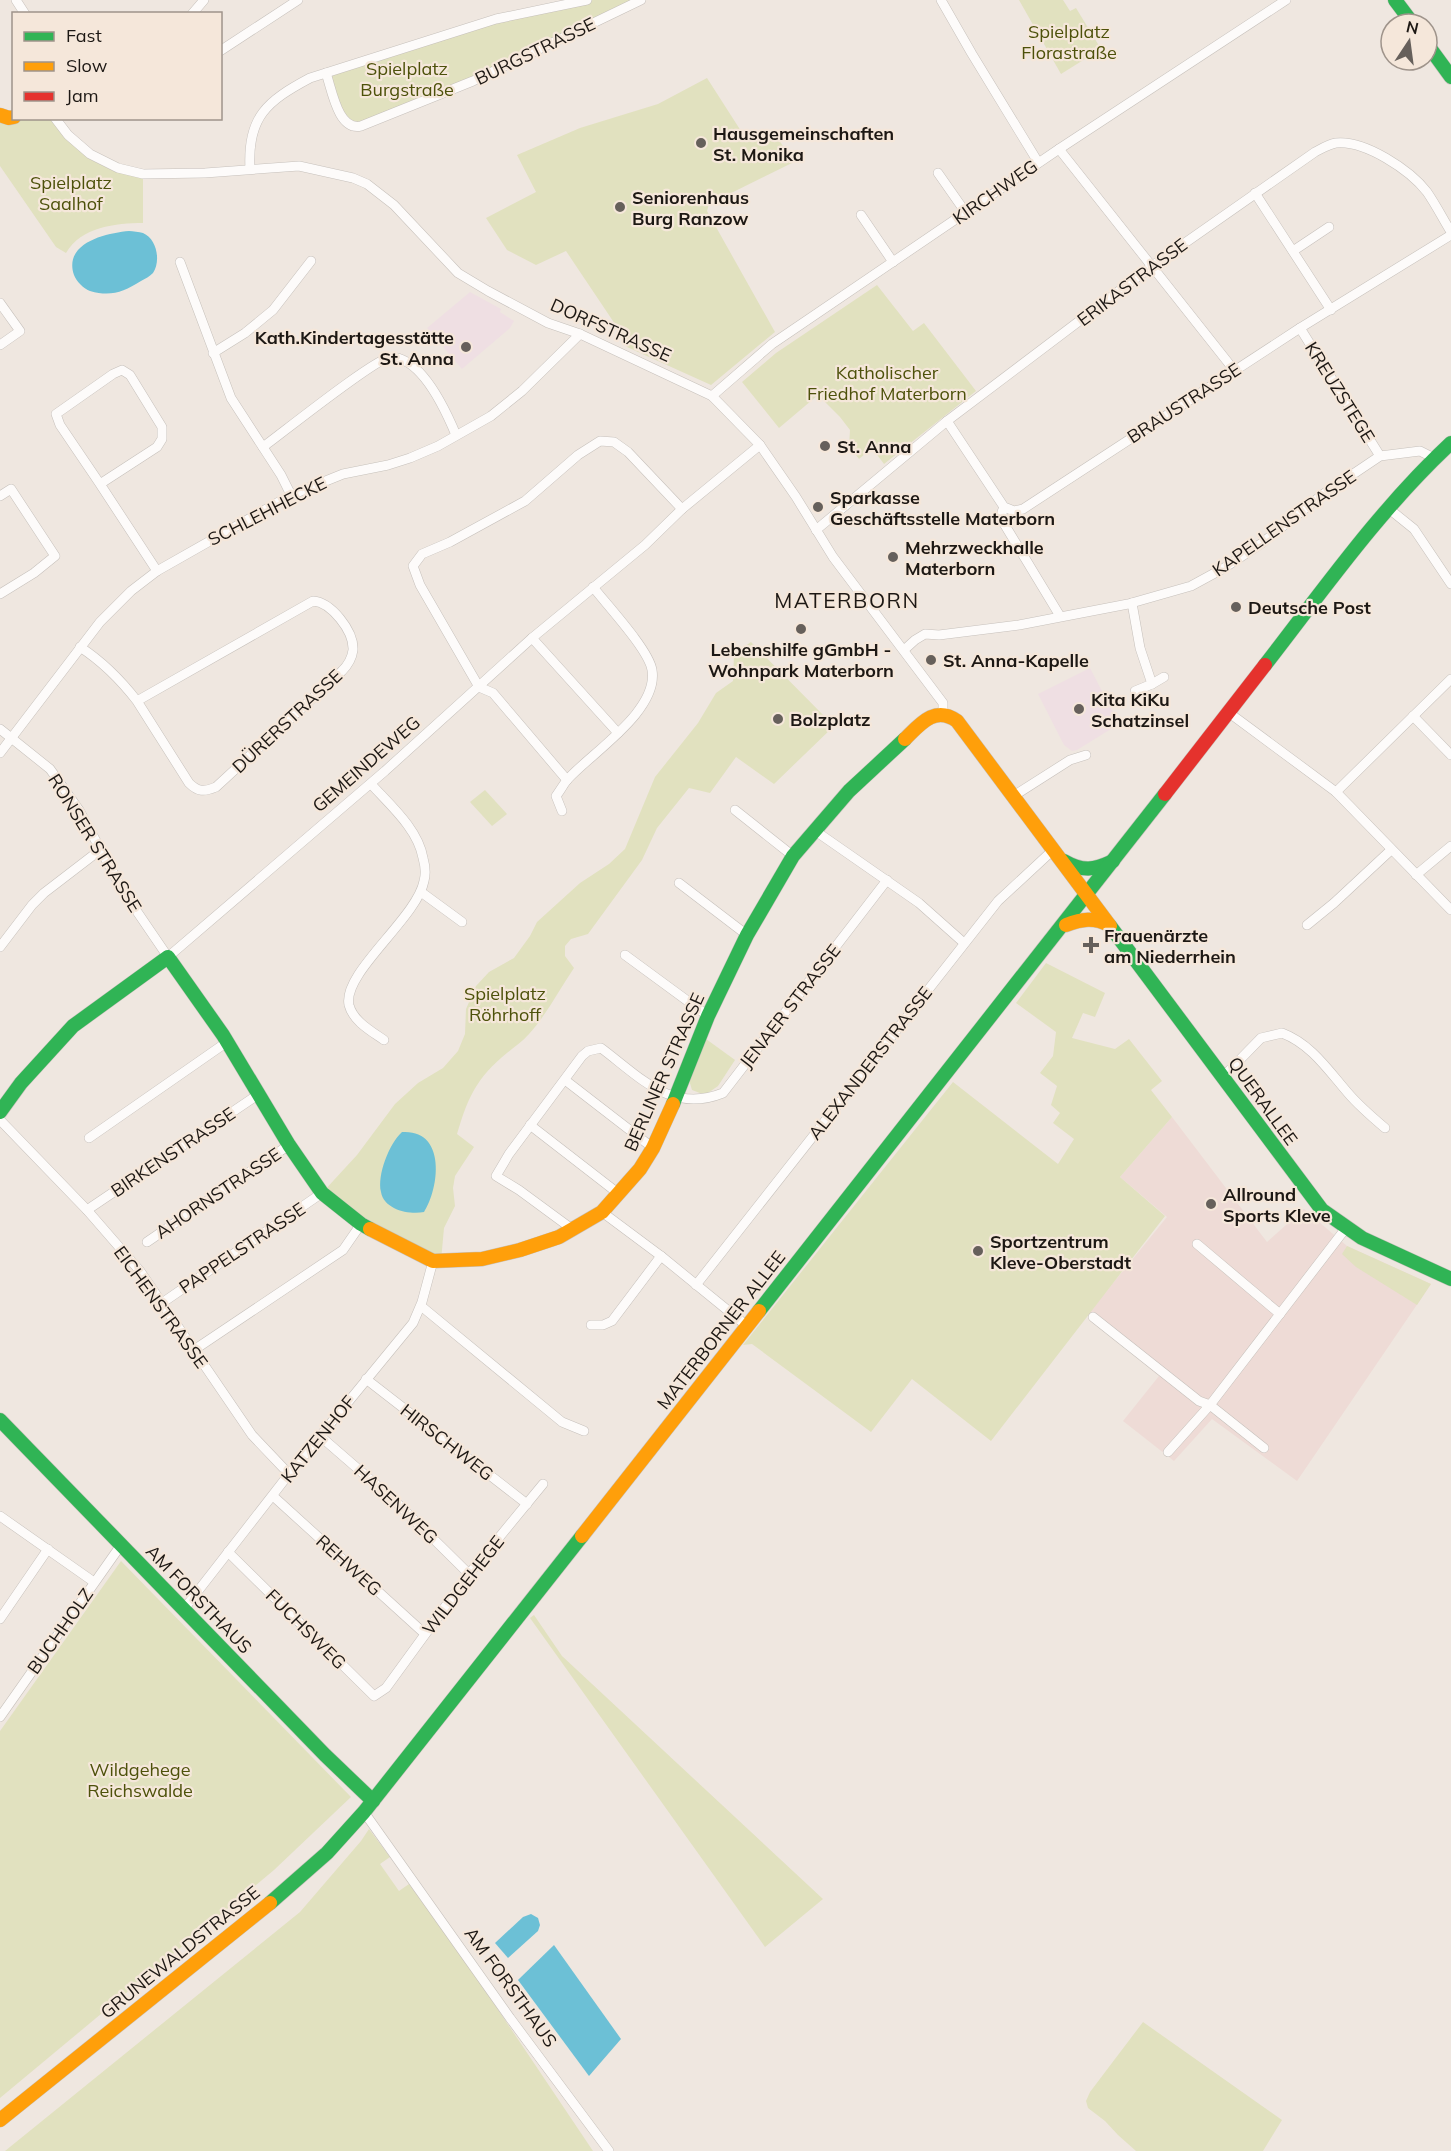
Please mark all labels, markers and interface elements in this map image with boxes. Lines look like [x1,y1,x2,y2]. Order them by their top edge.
legend [12,12,222,120]
street label: BURGSTRASSE [471,12,599,90]
north arrow [1379,12,1439,72]
text: N [1404,16,1421,38]
park label: Spielplatz Florastraße [1021,20,1117,64]
text: Fast [66,24,102,47]
text: Slow [66,54,108,77]
park label: Spielplatz Burgstraße [360,57,454,101]
text: Jam [66,84,99,107]
place label: Hausgemeinschaften St. Monika [713,122,894,166]
marker: Hausgemeinschaften St. Monika [694,136,708,150]
street label: KIRCHWEG [948,154,1042,230]
park label: Spielplatz Saalhof [30,171,112,215]
place label: Seniorenhaus Burg Ranzow [632,186,749,230]
marker: Seniorenhaus Burg Ranzow [613,200,627,214]
street label: ERIKASTRASSE [1072,233,1192,331]
street label: DORFSTRASSE [547,293,675,367]
place label: Kath.Kindertagesstätte St. Anna [255,326,454,370]
street label: KREUZSTEGE [1300,337,1380,447]
marker: Kath.Kindertagesstätte St. Anna [459,340,473,354]
street label: BRAUSTRASSE [1123,358,1245,448]
park label: Katholischer Friedhof Materborn [807,361,967,405]
place label: St. Anna [837,435,911,458]
marker: St. Anna [818,439,832,453]
street label: KAPELLENSTRASSE [1208,465,1360,581]
street label: SCHLEHHECKE [204,471,330,551]
place label: Sparkasse Geschäftsstelle Materborn [830,486,1055,530]
marker: Sparkasse Geschäftsstelle Materborn [811,500,825,514]
place label: Mehrzweckhalle Materborn [905,536,1044,580]
marker: Mehrzweckhalle Materborn [886,550,900,564]
district label: MATERBORN [774,587,920,613]
place label: Deutsche Post [1248,596,1371,619]
marker: Deutsche Post [1229,600,1243,614]
marker: Lebenshilfe gGmbH - Wohnpark Materborn [794,622,808,636]
place label: Lebenshilfe gGmbH - Wohnpark Materborn [708,638,894,682]
place label: St. Anna-Kapelle [943,649,1089,672]
marker: St. Anna-Kapelle [924,653,938,667]
street label: DÜRERSTRASSE [227,664,347,778]
place label: Kita KiKu Schatzinsel [1091,688,1189,732]
marker: Kita KiKu Schatzinsel [1072,702,1086,716]
place label: Bolzplatz [790,708,871,731]
street label: GEMEINDEWEG [307,711,425,817]
marker: Bolzplatz [771,712,785,726]
street label: RONSER STRASSE [43,770,147,916]
place label: Frauenärzte am Niederrhein [1104,924,1236,968]
marker: Frauenärzte am Niederrhein [1082,936,1100,954]
street label: JENAER STRASSE [734,939,846,1073]
park label: Spielplatz Röhrhoff [464,982,546,1026]
street label: ALEXANDERSTRASSE [803,982,937,1144]
street label: BERLINER STRASSE [619,989,709,1155]
street label: QUERALLEE [1223,1052,1303,1150]
street label: BIRKENSTRASSE [106,1102,240,1202]
street label: AHORNSTRASSE [151,1142,285,1244]
place label: Allround Sports Kleve [1223,1183,1331,1227]
street label: PAPPELSTRASSE [174,1197,310,1299]
marker: Allround Sports Kleve [1204,1197,1218,1211]
place label: Sportzentrum Kleve-Oberstadt [990,1230,1131,1274]
street label: EICHENSTRASSE [109,1241,213,1373]
marker: Sportzentrum Kleve-Oberstadt [971,1244,985,1258]
street label: MATERBORNER ALLEE [652,1246,790,1414]
street label: KATZENHOF [276,1391,360,1487]
street label: HIRSCHWEG [396,1398,498,1486]
street label: HASENWEG [349,1459,443,1549]
street label: REHWEG [311,1530,387,1600]
street label: WILDGEHEGE [417,1531,509,1639]
street label: AM FORSTHAUS [141,1540,257,1658]
street label: BUCHHOLZ [22,1583,98,1678]
street label: FUCHSWEG [261,1584,351,1674]
park label: Wildgehege Reichswalde [87,1758,193,1802]
street label: GRUNEWALDSTRASSE [96,1881,264,2023]
street label: AM FORSTHAUS [460,1923,562,2051]

